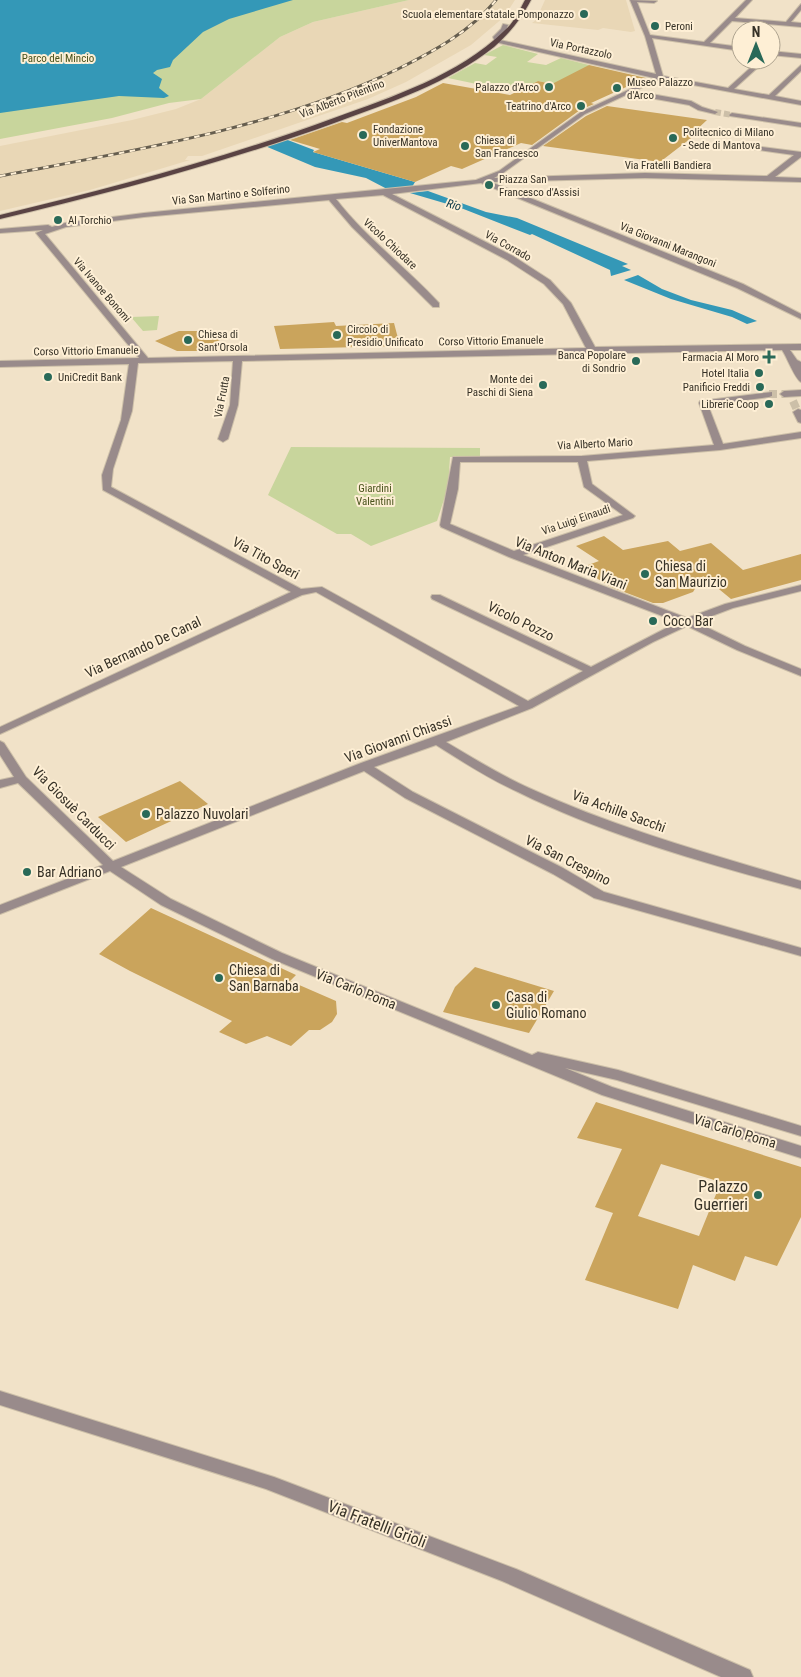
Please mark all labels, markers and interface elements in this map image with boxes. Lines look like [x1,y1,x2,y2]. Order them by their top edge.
place label: Scuola elementare statale Pomponazzo [402,8,574,21]
marker: Scuola elementare statale Pomponazzo [578,8,590,20]
marker: Peroni [649,20,661,32]
place label: Peroni [665,20,693,33]
north arrow [731,20,781,70]
text: N [752,24,760,40]
street label: Via Portazzolo [549,36,614,62]
park label: Parco del Mincio [22,52,95,65]
place label: Museo Palazzo d'Arco [627,76,694,102]
street label: Via Alberto Pitentino [298,77,387,121]
place label: Palazzo d'Arco [475,81,539,94]
marker: Palazzo d'Arco [543,81,555,93]
marker: Museo Palazzo d'Arco [611,82,623,94]
place label: Teatrino d'Arco [506,100,571,113]
marker: Teatrino d'Arco [575,100,587,112]
place label: Fondazione UniverMantova [373,123,438,149]
place label: Politecnico di Milano - Sede di Mantova [683,126,775,152]
marker: Fondazione UniverMantova [357,129,369,141]
marker: Politecnico di Milano - Sede di Mantova [667,132,679,144]
place label: Chiesa di San Francesco [475,134,539,160]
marker: Chiesa di San Francesco [459,140,471,152]
street label: Via Fratelli Bandiera [625,159,711,172]
place label: Piazza San Francesco d'Assisi [499,173,579,199]
marker: Piazza San Francesco d'Assisi [483,179,495,191]
street label: Via San Martino e Solferino [171,182,291,208]
water label: Rio [445,196,463,214]
marker: Al Torchio [52,214,64,226]
place label: Al Torchio [68,214,112,227]
street label: Vicolo Chiodare [360,216,420,272]
street label: Via Giovanni Marangoni [618,220,718,270]
street label: Via Corrado [483,228,534,264]
street label: Via Ivanoe Bonomi [71,255,133,325]
place label: Circolo di Presidio Unificato [347,323,424,349]
place label: Chiesa di Sant'Orsola [198,328,248,354]
marker: Circolo di Presidio Unificato [331,329,343,341]
marker: Chiesa di Sant'Orsola [182,334,194,346]
street label: Corso Vittorio Emanuele [438,334,544,348]
street label: Corso Vittorio Emanuele [33,344,139,358]
place label: Banca Popolare di Sondrio [558,349,626,375]
place label: Farmacia Al Moro [682,351,759,364]
marker: Farmacia Al Moro [763,351,775,363]
marker: Banca Popolare di Sondrio [630,355,642,367]
place label: Hotel Italia [702,367,749,380]
marker: Hotel Italia [753,367,765,379]
marker: UniCredit Bank [42,371,54,383]
place label: UniCredit Bank [58,371,122,384]
place label: Monte dei Paschi di Siena [467,373,533,399]
street label: Via Frutta [212,375,232,419]
marker: Monte dei Paschi di Siena [537,379,549,391]
place label: Panificio Freddi [683,381,750,394]
marker: Panificio Freddi [754,381,766,393]
place label: Librerie Coop [701,398,759,411]
marker: Librerie Coop [763,398,775,410]
street label: Via Alberto Mario [557,436,634,452]
park label: Giardini Valentini [356,482,394,508]
street label: Via Luigi Einaudi [540,502,612,538]
street label: Via Anton Maria Viani [513,533,629,593]
street label: Via Tito Speri [230,534,302,582]
place label: Chiesa di San Maurizio [655,558,727,590]
marker: Chiesa di San Maurizio [639,568,651,580]
street label: Vicolo Pozzo [485,598,557,644]
street label: Via Bernando De Canal [83,613,203,681]
place label: Coco Bar [663,613,713,629]
marker: Coco Bar [647,615,659,627]
street label: Via Giovanni Chiassi [342,712,454,766]
street label: Via Giosuè Carducci [29,763,119,853]
street label: Via Achille Sacchi [570,787,668,835]
place label: Palazzo Nuvolari [156,806,248,822]
marker: Palazzo Nuvolari [140,808,152,820]
street label: Via San Crespino [523,832,613,888]
place label: Bar Adriano [37,864,102,880]
marker: Bar Adriano [21,866,33,878]
place label: Chiesa di San Barnaba [229,962,299,994]
street label: Via Carlo Poma [313,966,399,1012]
marker: Chiesa di San Barnaba [213,972,225,984]
place label: Casa di Giulio Romano [506,989,586,1021]
marker: Casa di Giulio Romano [490,999,502,1011]
street label: Via Carlo Poma [692,1111,778,1151]
place label: Palazzo Guerrieri [694,1177,748,1214]
marker: Palazzo Guerrieri [752,1189,764,1201]
street label: Via Fratelli Grioli [325,1496,429,1552]

